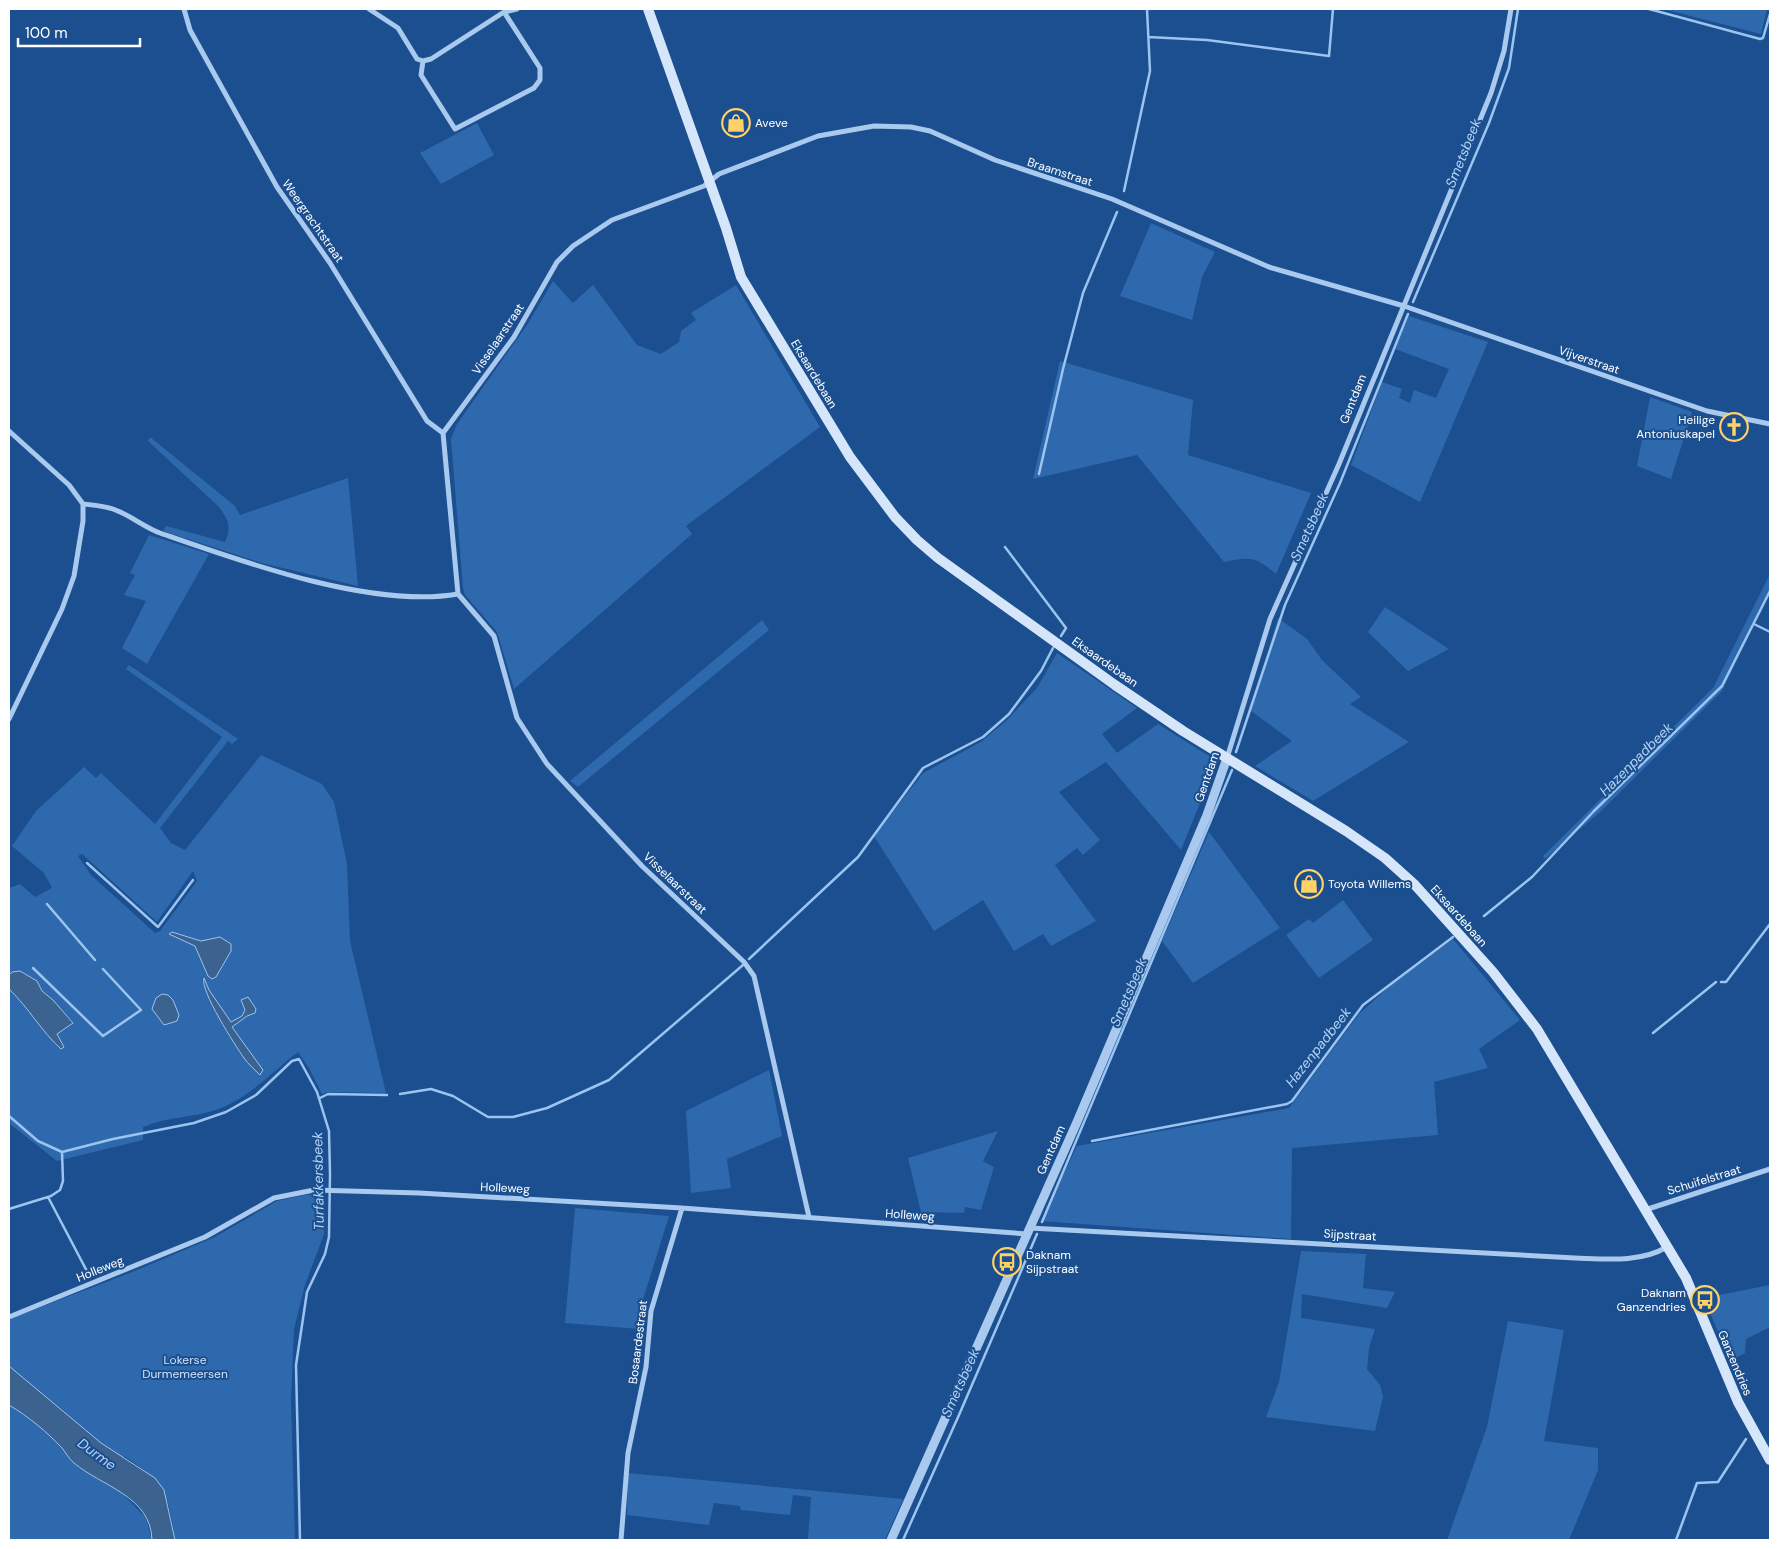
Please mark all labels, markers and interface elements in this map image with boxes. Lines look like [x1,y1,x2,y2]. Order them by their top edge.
scale bar [18,15,140,47]
text: 100 m [25,23,68,43]
shop icon: Aveve [721,108,751,138]
place label: Aveve [755,115,788,131]
water label: Smetsbeek [1441,115,1485,190]
street label: Braamstraat [1025,154,1095,190]
street label: Weergrachtstraat [278,176,348,266]
street label: Visselaarstraat [468,300,528,378]
street label: Eksaardebaan [787,337,841,411]
street label: Vijverstraat [1556,342,1622,378]
street label: Gentdam [1336,372,1370,426]
place label: Heilige Antoniuskapel [1636,412,1715,442]
church icon: Heilige Antoniuskapel [1719,412,1749,442]
water label: Smetsbeek [1286,489,1332,564]
street label: Eksaardebaan [1069,633,1141,691]
water label: Hazenpadbeek [1595,718,1677,800]
street label: Gentdam [1191,750,1223,804]
street label: Visselaarstraat [640,849,710,918]
shop icon: Toyota Willems [1294,869,1324,899]
place label: Toyota Willems [1328,876,1411,892]
street label: Eksaardebaan [1427,882,1491,950]
water label: Smetsbeek [1105,954,1151,1029]
water label: Hazenpadbeek [1281,1003,1355,1091]
street label: Gentdam [1033,1123,1069,1177]
water label: Turfakkersbeek [308,1131,328,1231]
street label: Schuifelstraat [1665,1161,1743,1199]
street label: Holleweg [480,1179,530,1197]
street label: Holleweg [885,1205,936,1225]
street label: Sijpstraat [1323,1226,1377,1244]
bus stop icon: Daknam Sijpstraat [992,1247,1022,1277]
place label: Daknam Sijpstraat [1026,1247,1079,1277]
street label: Holleweg [74,1252,126,1286]
place label: Daknam Ganzendries [1617,1285,1686,1315]
bus stop icon: Daknam Ganzendries [1690,1285,1720,1315]
street label: Bosaardestraat [625,1299,651,1385]
street label: Ganzendries [1714,1328,1756,1398]
water label: Smetsbeek [937,1345,983,1420]
park label: Lokerse Durmemeersen [142,1352,228,1382]
water label: Durme [74,1434,120,1474]

